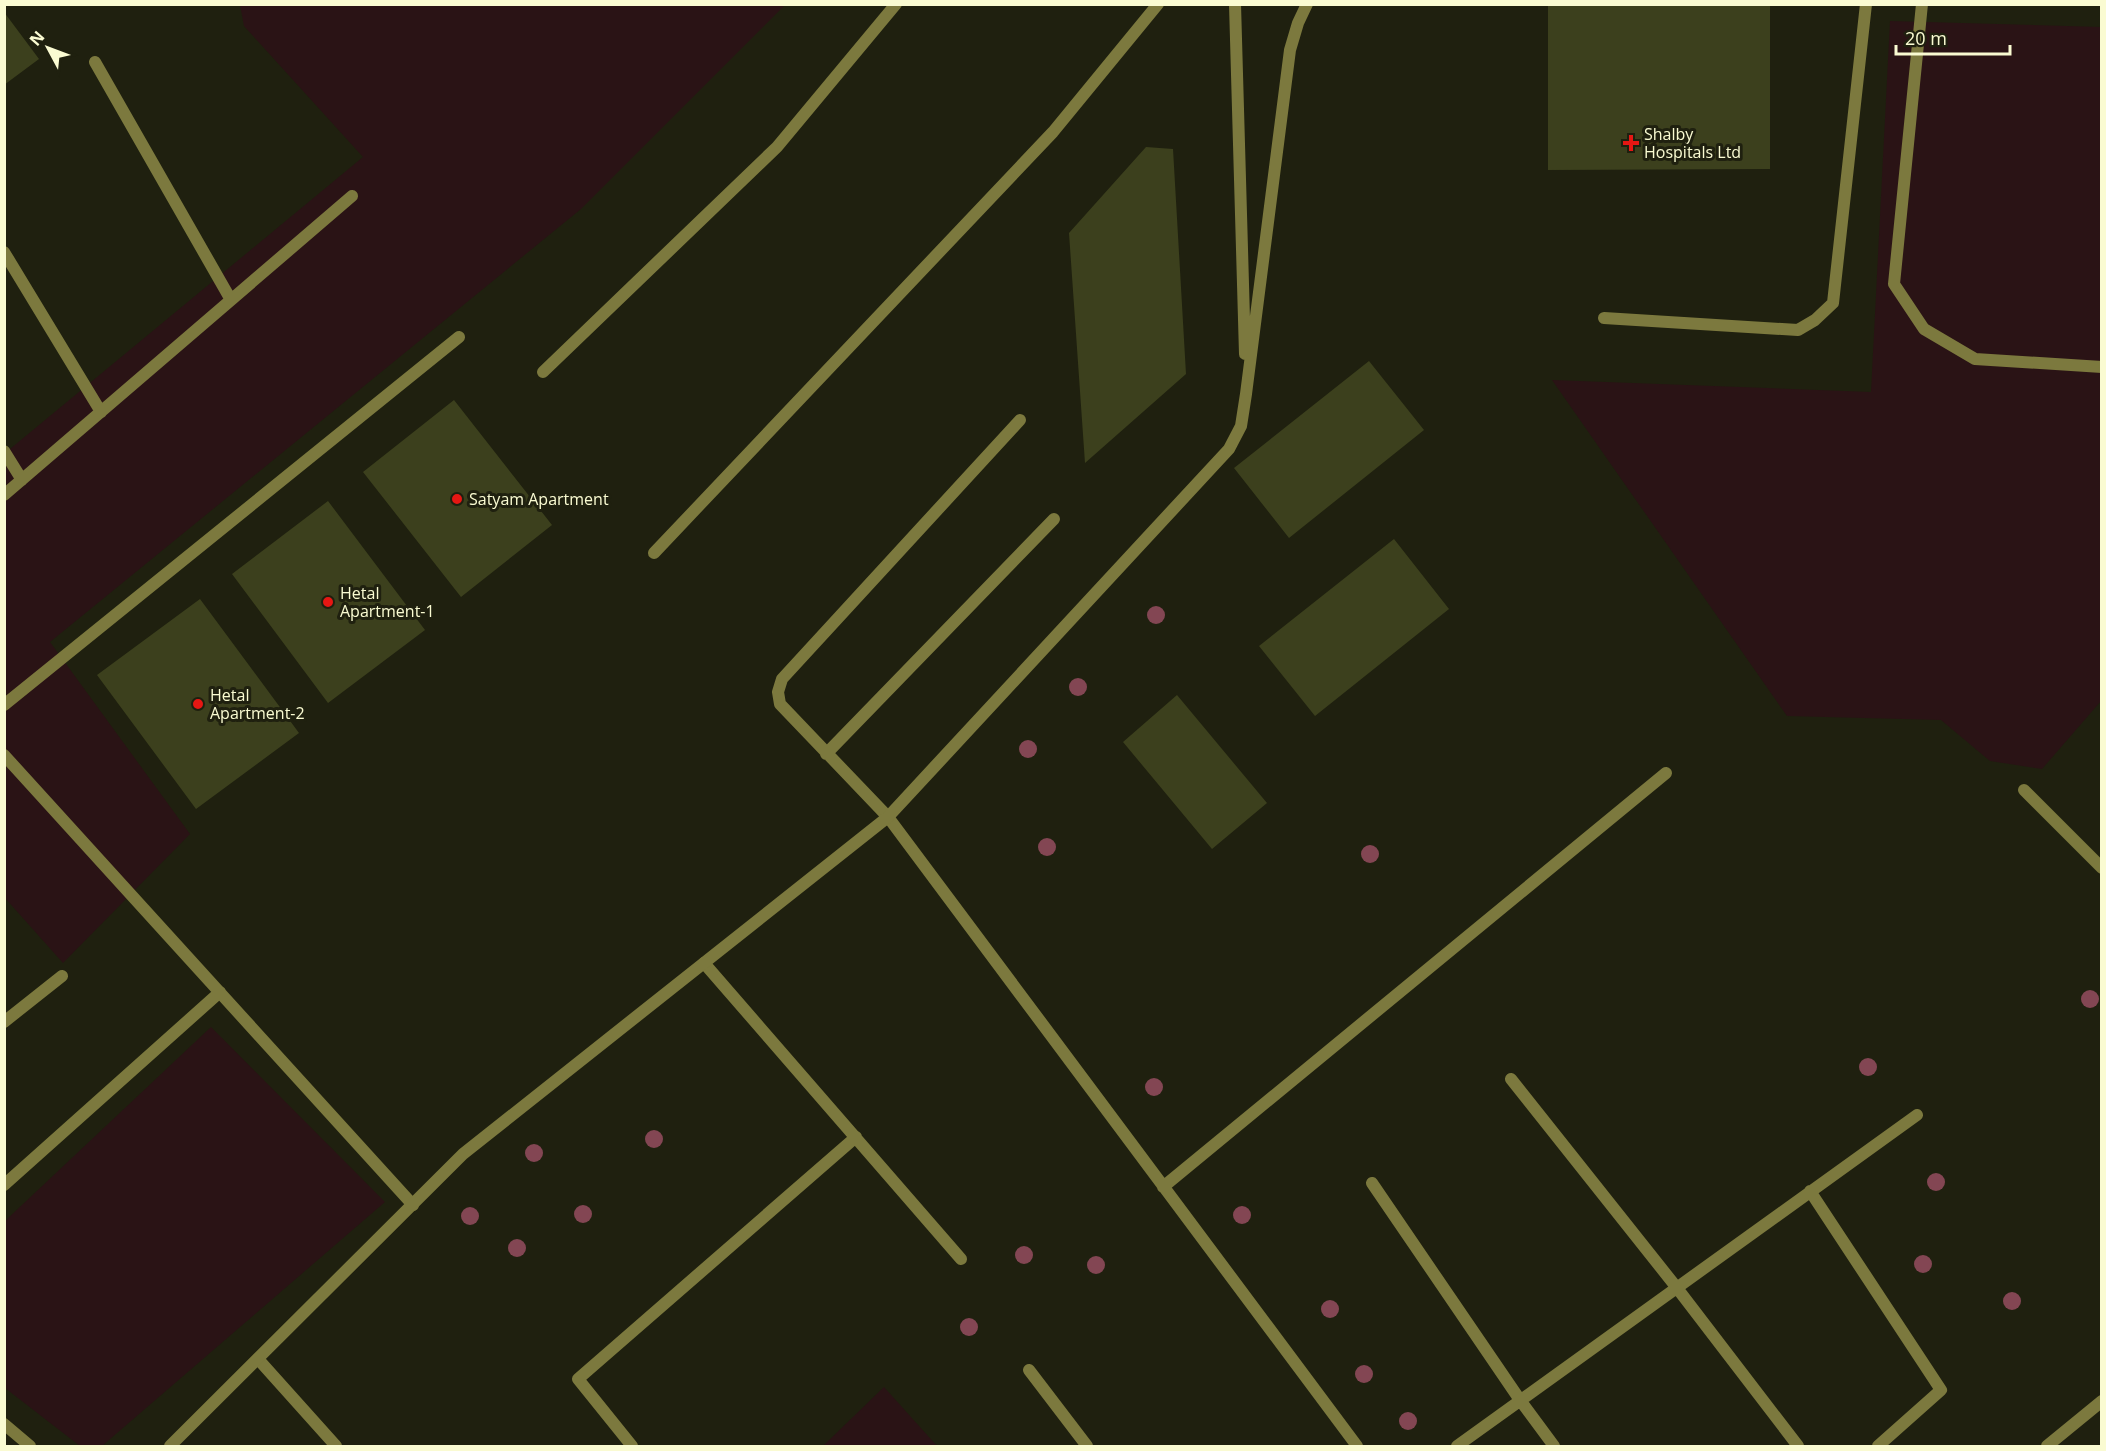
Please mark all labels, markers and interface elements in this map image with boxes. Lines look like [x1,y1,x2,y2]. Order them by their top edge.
north arrow [18,18,78,78]
scale bar [1896,18,2010,56]
text: N [24,26,49,50]
text: 20 m [1905,26,1947,50]
place label: Shalby Hospitals Ltd [1644,123,1741,163]
marker: Shalby Hospitals Ltd [1622,134,1640,152]
place label: Satyam Apartment [469,488,609,510]
marker: Satyam Apartment [450,492,464,506]
place label: Hetal Apartment-1 [340,582,435,622]
marker: Hetal Apartment-1 [321,595,335,609]
place label: Hetal Apartment-2 [210,684,305,724]
marker: Hetal Apartment-2 [191,697,205,711]

